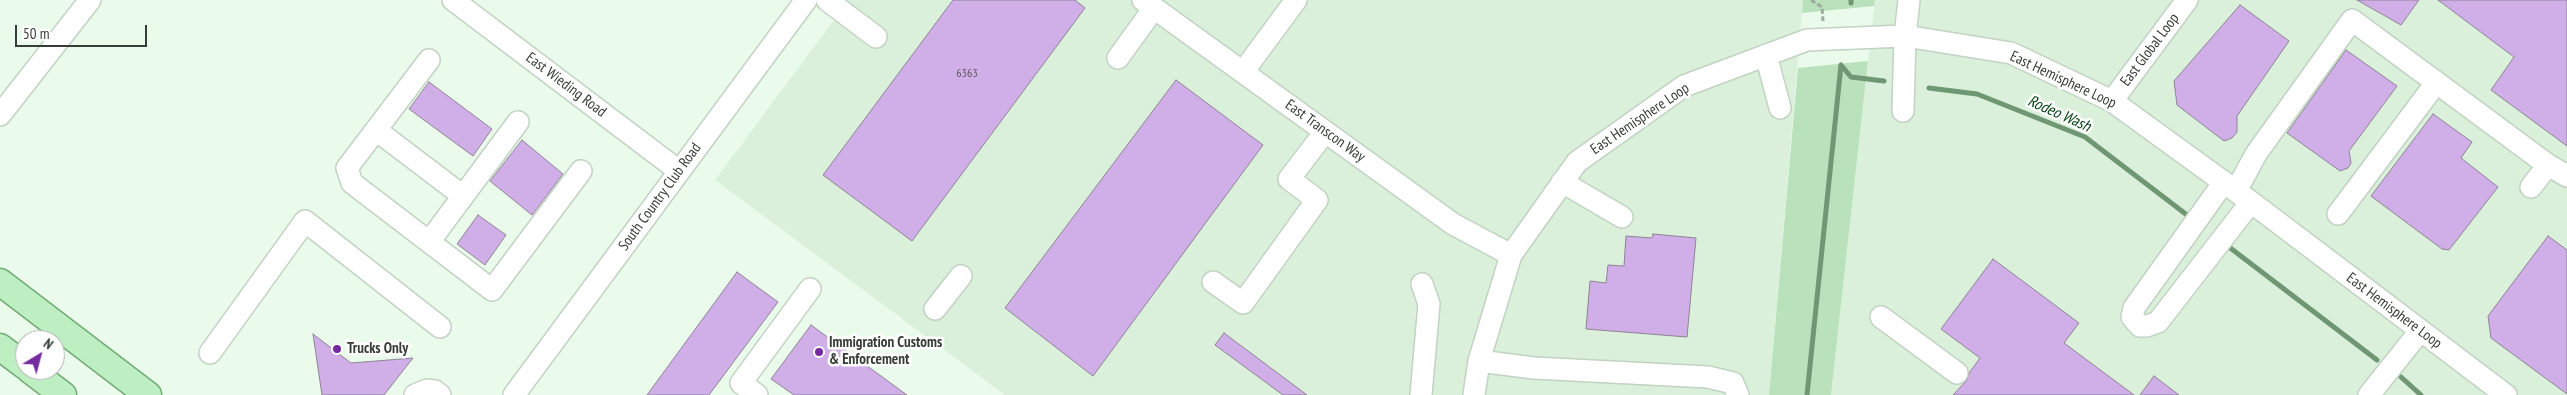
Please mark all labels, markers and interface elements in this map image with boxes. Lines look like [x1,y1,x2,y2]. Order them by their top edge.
street label: East Global Loop [2117,10,2183,90]
scale bar [18,15,150,47]
text: 50 m [23,24,49,43]
street label: East Hemisphere Loop [2007,48,2119,112]
street label: East Wieding Road [522,49,610,121]
house number: 6363 [956,67,978,81]
street label: East Hemisphere Loop [1587,79,1693,159]
water label: Rodeo Wash [2025,92,2093,136]
street label: East Transcon Way [1281,96,1369,166]
street label: South Country Club Road [615,140,705,254]
street label: East Hemisphere Loop [2343,269,2445,353]
north arrow [15,330,65,380]
text: N [40,334,57,353]
place label: Immigration Customs & Enforcement [829,334,942,369]
place label: Trucks Only [347,340,408,358]
marker: Trucks Only [331,343,343,355]
marker: Immigration Customs & Enforcement [813,346,825,358]

